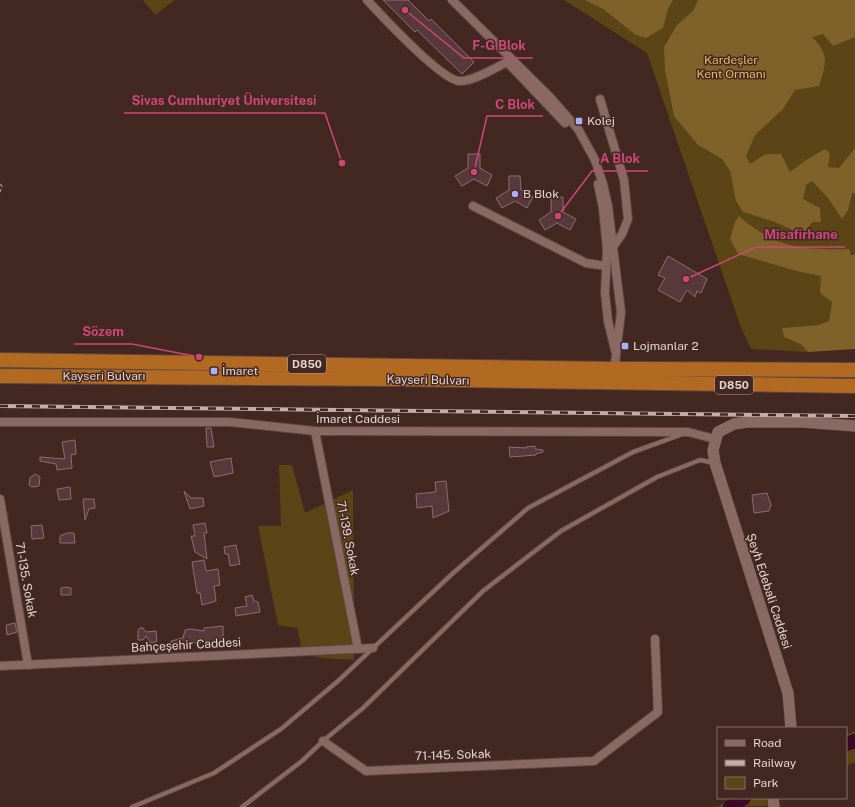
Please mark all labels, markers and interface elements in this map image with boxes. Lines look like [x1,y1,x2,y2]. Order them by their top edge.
callout: F-G Blok [464,33,533,58]
text: F-G Blok [472,38,526,53]
park label: Kardeşler Kent Ormanı [696,53,766,81]
callout: Sivas Cumhuriyet Üniversitesi [124,88,325,113]
callout: C Blok [487,91,543,116]
text: Sivas Cumhuriyet Üniversitesi [131,92,317,108]
text: C Blok [495,97,535,112]
place label: Kolej [587,114,615,128]
marker: Kolej [574,116,584,126]
callout: A Blok [592,146,648,171]
text: A Blok [600,151,641,166]
place label: B Blok [523,187,559,201]
marker: B Blok [510,189,520,199]
callout: Misafirhane [756,222,845,247]
text: Misafirhane [764,227,838,242]
callout: Sözem [74,319,132,344]
text: Sözem [82,324,124,339]
place label: Lojmanlar 2 [633,339,699,353]
marker: Lojmanlar 2 [620,341,630,351]
road number: D850 [288,355,326,373]
place label: İmaret [222,364,259,378]
marker: İmaret [209,366,219,376]
street label: Kayseri Bulvarı [63,369,145,383]
street label: Kayseri Bulvarı [386,372,470,388]
road number: D850 [715,376,753,394]
street label: İmaret Caddesi [316,412,400,426]
street label: 71-139. Sokak [334,499,362,577]
street label: Şeyh Edebali Caddesi [744,532,794,650]
street label: 71-135. Sokak [12,541,40,619]
street label: Bahçeşehir Caddesi [131,635,241,655]
legend [717,727,847,799]
text: Road [753,736,781,750]
street label: 71-145. Sokak [415,747,492,763]
text: Railway [753,756,797,770]
text: Park [753,776,779,790]

